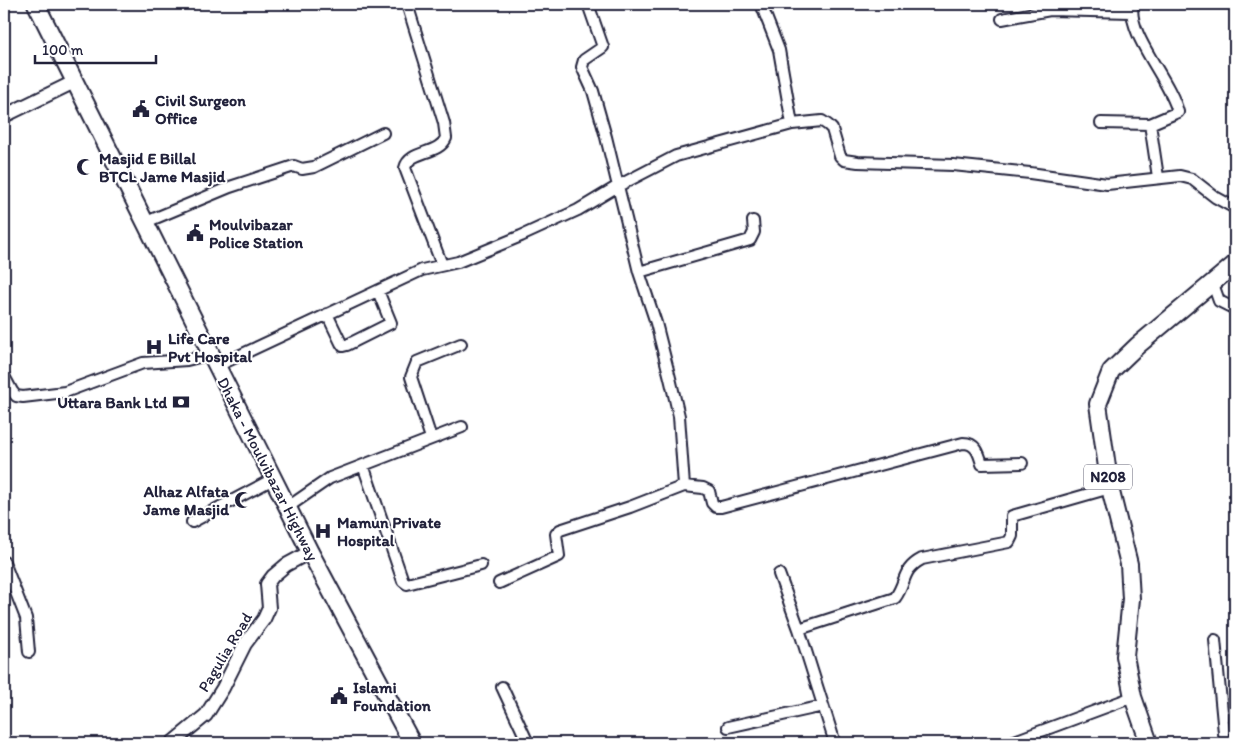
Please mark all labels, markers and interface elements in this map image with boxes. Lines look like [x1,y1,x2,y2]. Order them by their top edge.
scale bar [35,32,156,64]
text: 100 m [42,41,84,59]
place label: Civil Surgeon Office [155,91,246,128]
public building icon: Civil Surgeon Office [131,99,151,119]
place label: Masjid E Billal BTCL Jame Masjid [99,149,226,187]
mosque icon: Masjid E Billal BTCL Jame Masjid [75,157,95,177]
place label: Moulvibazar Police Station [209,215,304,252]
public building icon: Moulvibazar Police Station [185,223,205,243]
place label: Life Care Pvt Hospital [168,329,252,367]
hospital icon: Life Care Pvt Hospital [144,337,164,357]
street label: Dhaka - Moulvibazar Highway [213,374,323,564]
bank icon: Uttara Bank Ltd [171,392,191,412]
place label: Uttara Bank Ltd [57,393,167,412]
road number: N208 [1084,464,1132,490]
place label: Alhaz Alfata Jame Masjid [142,482,230,520]
mosque icon: Alhaz Alfata Jame Masjid [233,490,253,510]
place label: Mamun Private Hospital [337,513,441,551]
hospital icon: Mamun Private Hospital [313,521,333,541]
street label: Pagulia Road [194,609,256,695]
place label: Islami Foundation [353,678,432,715]
public building icon: Islami Foundation [329,686,349,706]

